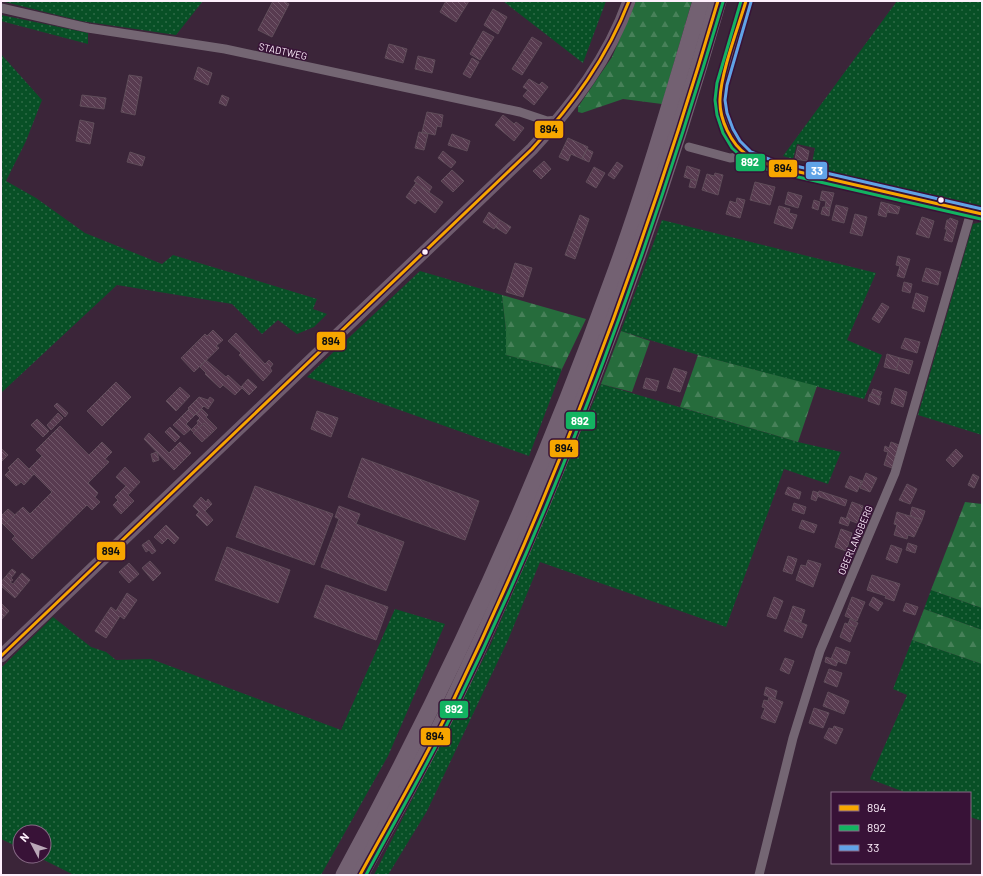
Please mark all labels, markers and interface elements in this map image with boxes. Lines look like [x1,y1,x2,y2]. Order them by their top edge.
street label: STADTWEG [258,40,308,62]
line badge: 894 [534,120,564,139]
text: 894 [540,122,559,135]
line badge: 892 [735,153,766,172]
text: 892 [741,155,759,168]
line badge: 894 [768,159,798,178]
text: 894 [774,161,793,174]
line badge: 33 [805,161,828,180]
text: 33 [811,164,823,177]
unlabelled marker [936,195,946,205]
unlabelled marker [420,247,430,257]
line badge: 894 [316,331,346,351]
text: 894 [322,334,341,347]
line badge: 892 [565,411,596,430]
text: 892 [571,414,589,427]
line badge: 894 [549,439,579,458]
text: 894 [555,441,574,454]
street label: OBERLANGBERG [835,503,875,577]
line badge: 894 [96,541,126,561]
text: 894 [102,544,121,557]
line badge: 892 [439,700,469,719]
text: 892 [445,702,463,715]
line badge: 894 [420,727,451,746]
text: 894 [426,729,445,742]
legend [831,792,971,864]
text: 894 [867,800,886,814]
text: 892 [867,820,886,834]
north arrow [12,824,52,864]
text: N [17,830,31,844]
text: 33 [867,840,879,854]

